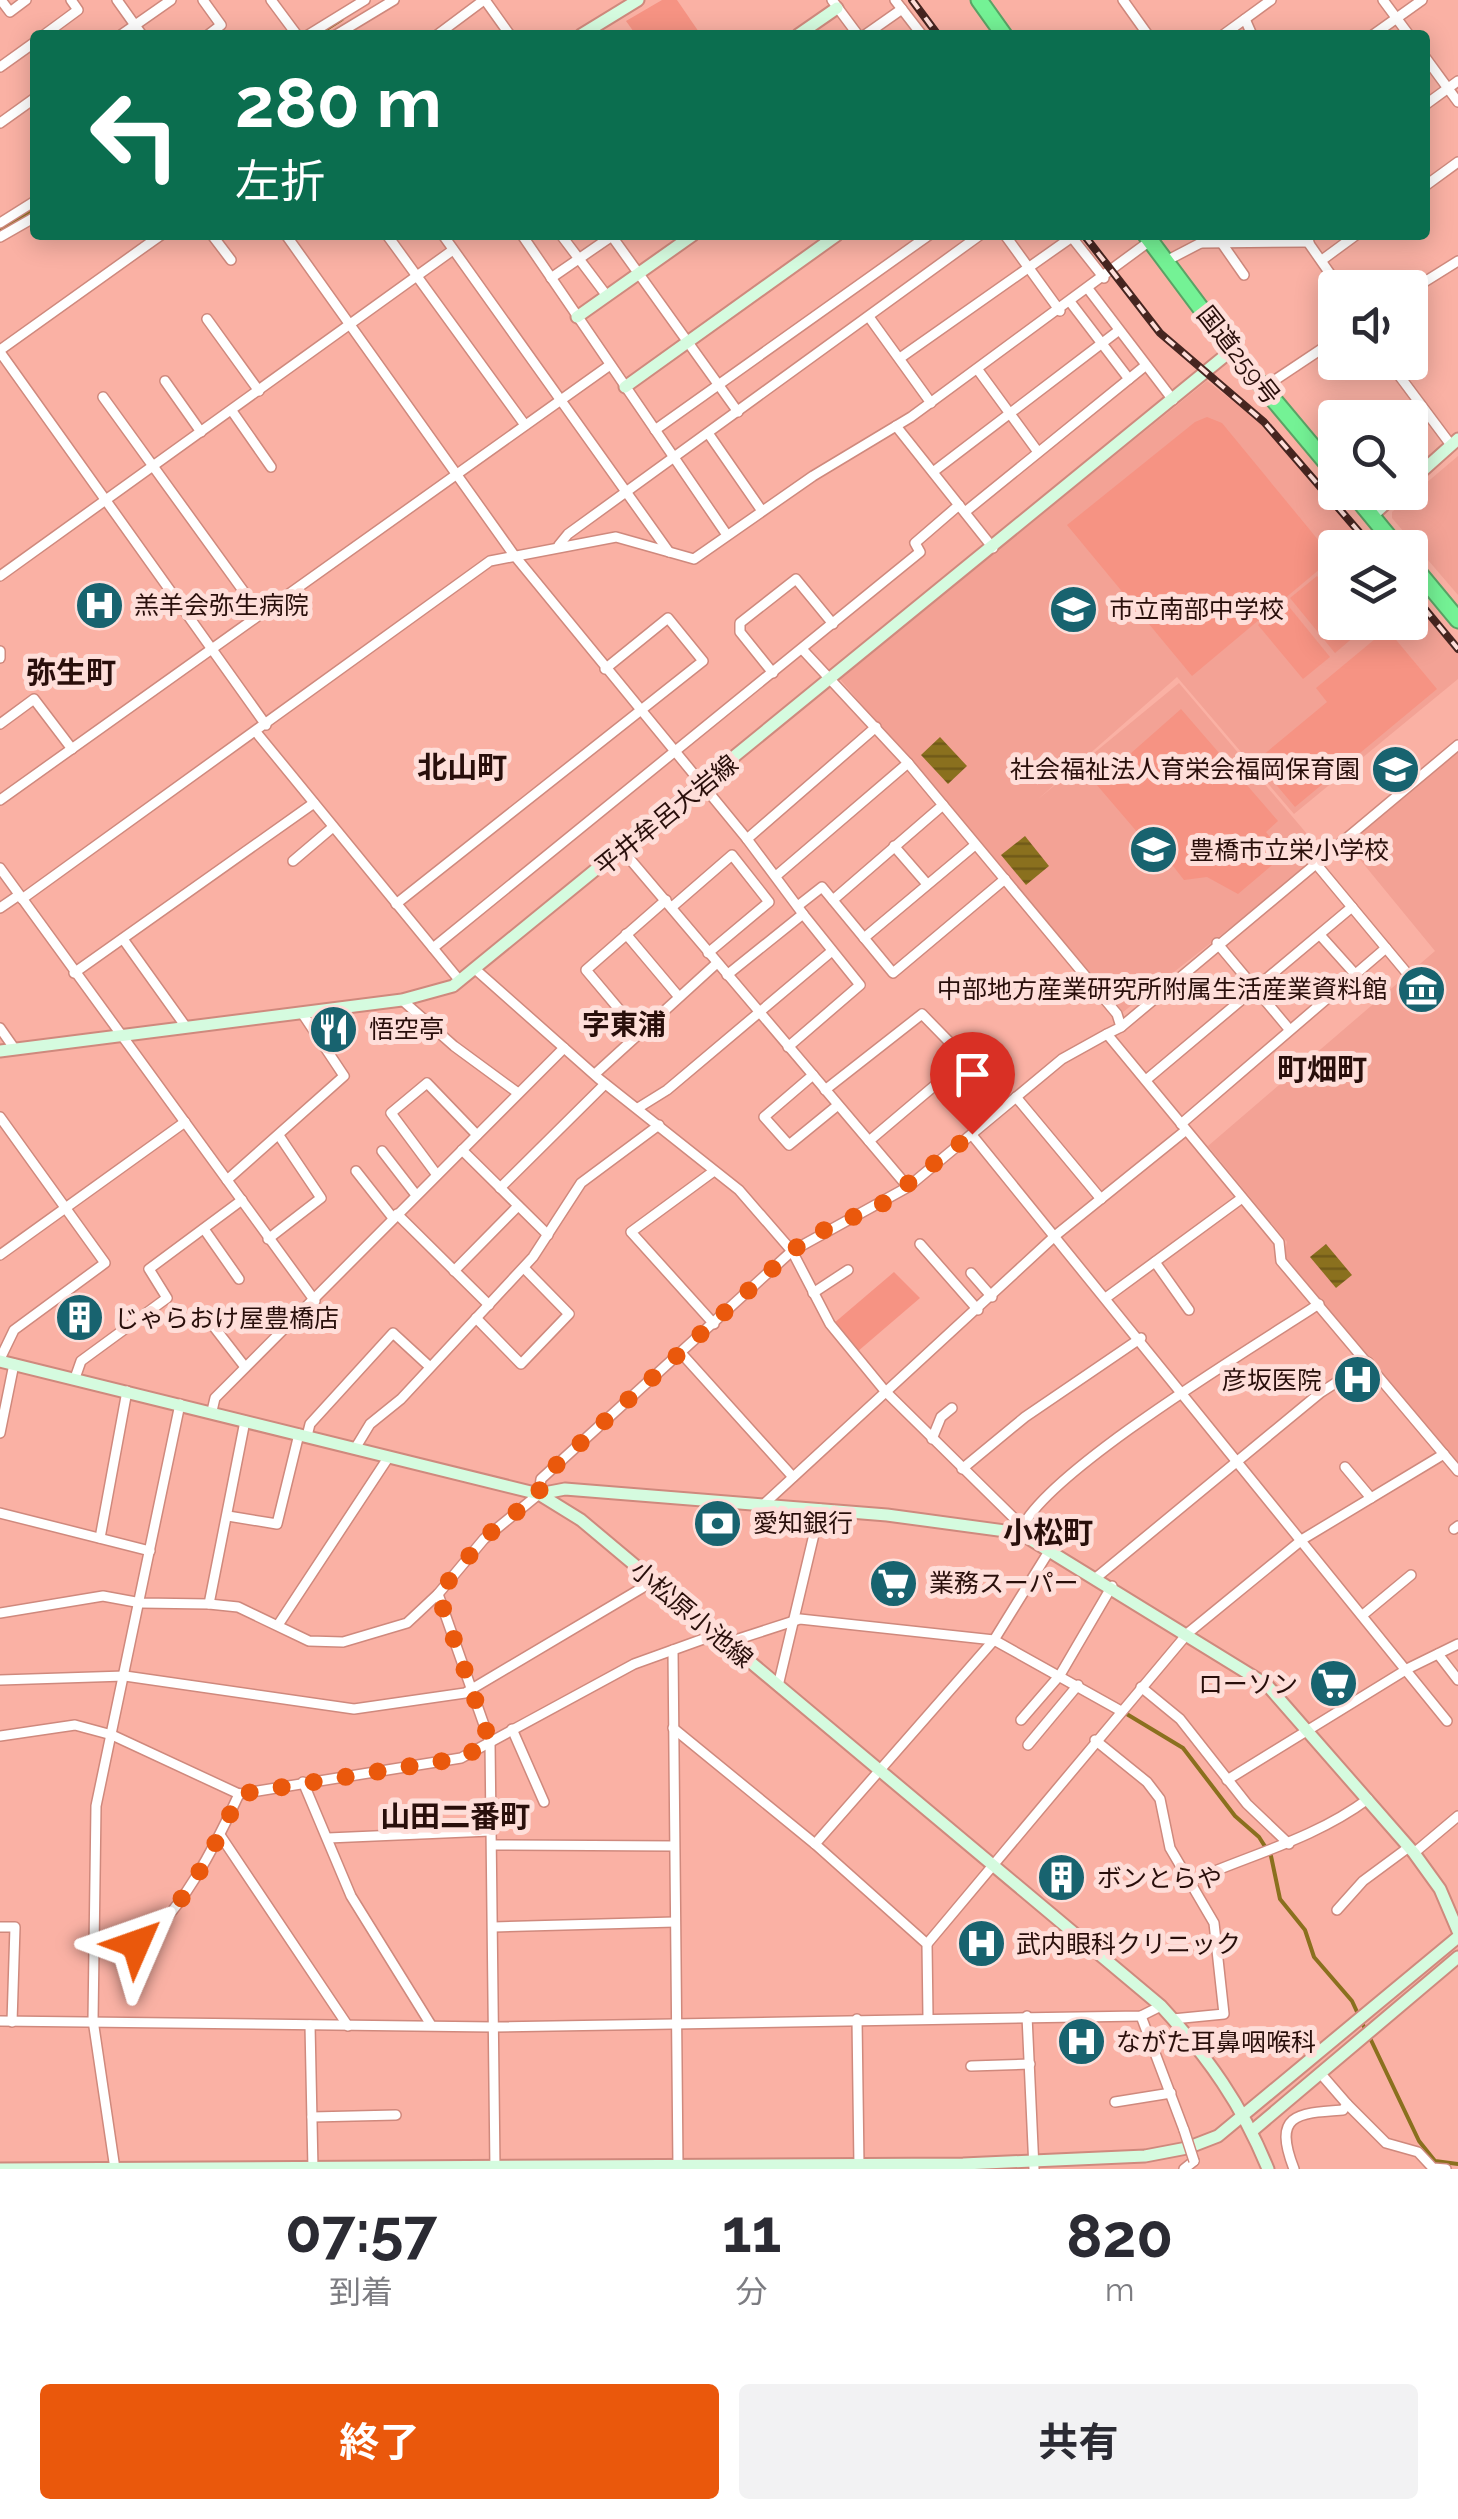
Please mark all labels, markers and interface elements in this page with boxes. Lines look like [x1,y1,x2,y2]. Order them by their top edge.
text: 280 m [235,61,442,143]
icon: left [70,70,200,200]
text: 左折 [235,155,325,208]
map controls [1318,270,1428,640]
button: sound [1318,270,1428,380]
street label: 国道259号 [1191,300,1287,410]
button: search [1318,400,1428,510]
button: layers [1318,530,1428,640]
hospital icon: 羔羊会弥生病院 [73,579,125,631]
school or university icon: 市立南部中学校 [1048,583,1100,635]
place label: 羔羊会弥生病院 [134,590,309,620]
place label: 市立南部中学校 [1109,594,1284,624]
district label: 弥生町 [26,655,116,690]
school or university icon: 社会福祉法人育栄会福岡保育園 [1369,743,1421,795]
street label: 平井牟呂大岩線 [589,748,743,882]
district label: 北山町 [417,750,507,785]
place label: 社会福祉法人育栄会福岡保育園 [1010,754,1360,784]
school or university icon: 豊橋市立栄小学校 [1128,824,1180,876]
place label: 豊橋市立栄小学校 [1189,835,1389,865]
museum icon: 中部地方産業研究所附属生活産業資料館 [1396,963,1448,1015]
place label: 中部地方産業研究所附属生活産業資料館 [937,974,1387,1004]
restaurant icon: 悟空亭 [308,1003,360,1055]
district label: 字東浦 [582,1008,666,1041]
place label: 悟空亭 [369,1014,444,1044]
pin [930,1032,1015,1135]
icon: arrive [945,1047,1000,1102]
district label: 町畑町 [1277,1052,1367,1087]
building icon: じゃらおけ屋豊橋店 [53,1292,105,1344]
place label: じゃらおけ屋豊橋店 [114,1303,339,1333]
hospital icon: 彦坂医院 [1331,1354,1383,1406]
place label: 彦坂医院 [1222,1365,1322,1395]
bank icon: 愛知銀行 [692,1497,744,1549]
place label: 愛知銀行 [753,1508,853,1538]
district label: 小松町 [1003,1515,1093,1550]
street label: 小松原小池線 [625,1554,759,1674]
supermarket icon: 業務スーパー [868,1557,920,1609]
place label: 業務スーパー [929,1568,1079,1598]
supermarket icon: ローソン [1307,1658,1359,1710]
place label: ローソン [1198,1669,1298,1699]
district label: 山田二番町 [380,1799,530,1834]
building icon: ボンとらや [1036,1852,1088,1904]
place label: ボンとらや [1097,1863,1222,1893]
position arrow [84,1892,188,1996]
hospital icon: 武内眼科クリニック [955,1918,1007,1970]
place label: 武内眼科クリニック [1016,1929,1241,1959]
hospital icon: ながた耳鼻咽喉科 [1055,2016,1107,2068]
place label: ながた耳鼻咽喉科 [1116,2027,1316,2057]
text: 07:57 [285,2196,437,2266]
text: 11 [722,2196,781,2266]
text: 820 [1066,2201,1173,2271]
text: m [1105,2271,1134,2308]
text: 到着 [329,2273,393,2310]
text: 分 [736,2273,768,2310]
button: 終了 [40,2384,719,2499]
button: 共有 [739,2384,1418,2499]

